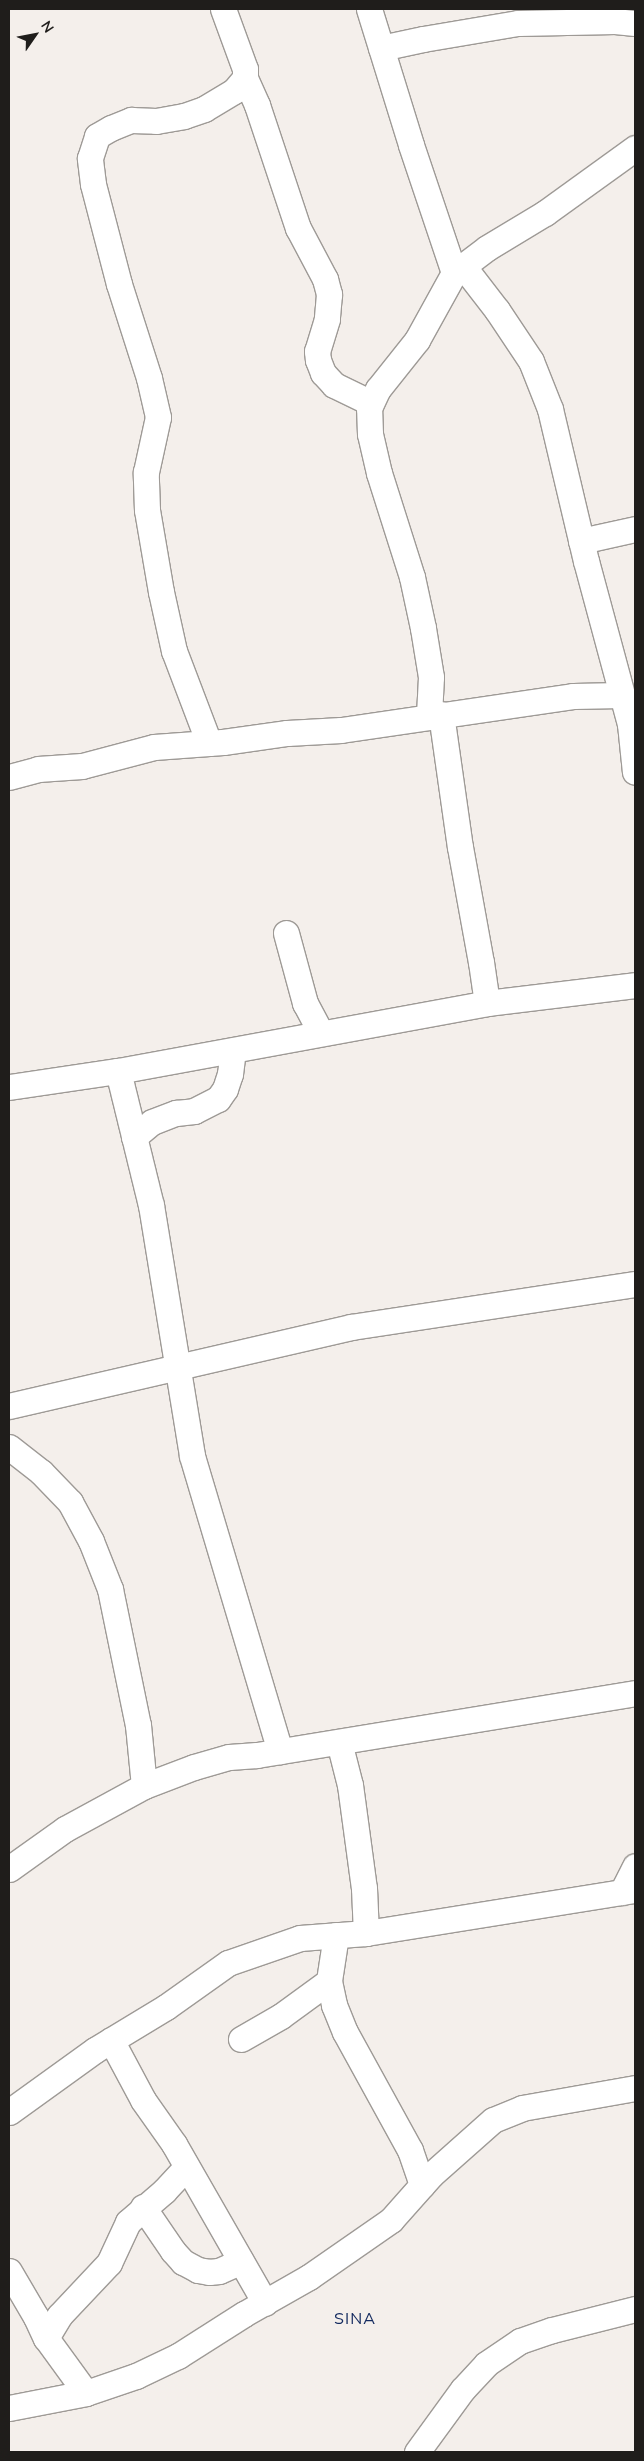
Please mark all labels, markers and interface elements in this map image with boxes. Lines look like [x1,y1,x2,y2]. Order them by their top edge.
north arrow [10,10,60,60]
text: N [37,17,58,36]
district label: SINA [334,2308,376,2328]

